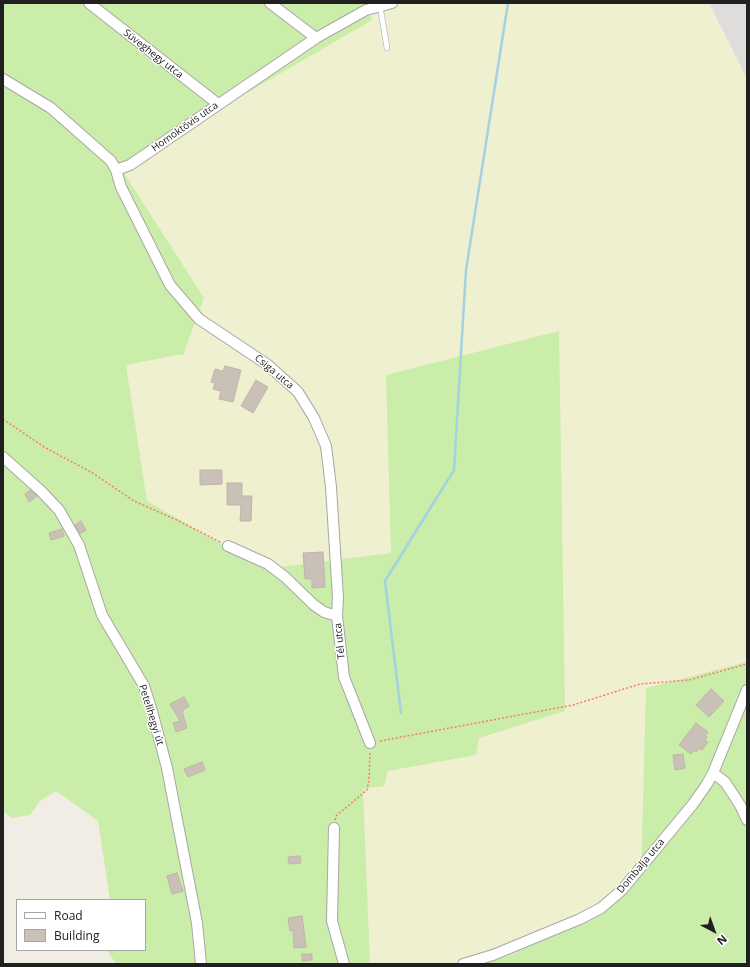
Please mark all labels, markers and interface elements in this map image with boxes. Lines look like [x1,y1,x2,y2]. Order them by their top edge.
street label: Süveghegy utca [121,27,185,81]
street label: Homoktövis utca [149,100,221,154]
street label: Csiga utca [252,352,296,392]
street label: Tél utca [332,622,348,660]
street label: Petelihegyi út [136,683,166,747]
street label: Dombalja utca [615,836,667,896]
legend [16,899,146,951]
text: Road [54,907,83,924]
north arrow [694,911,734,951]
text: Building [54,927,99,944]
text: N [714,932,731,949]

